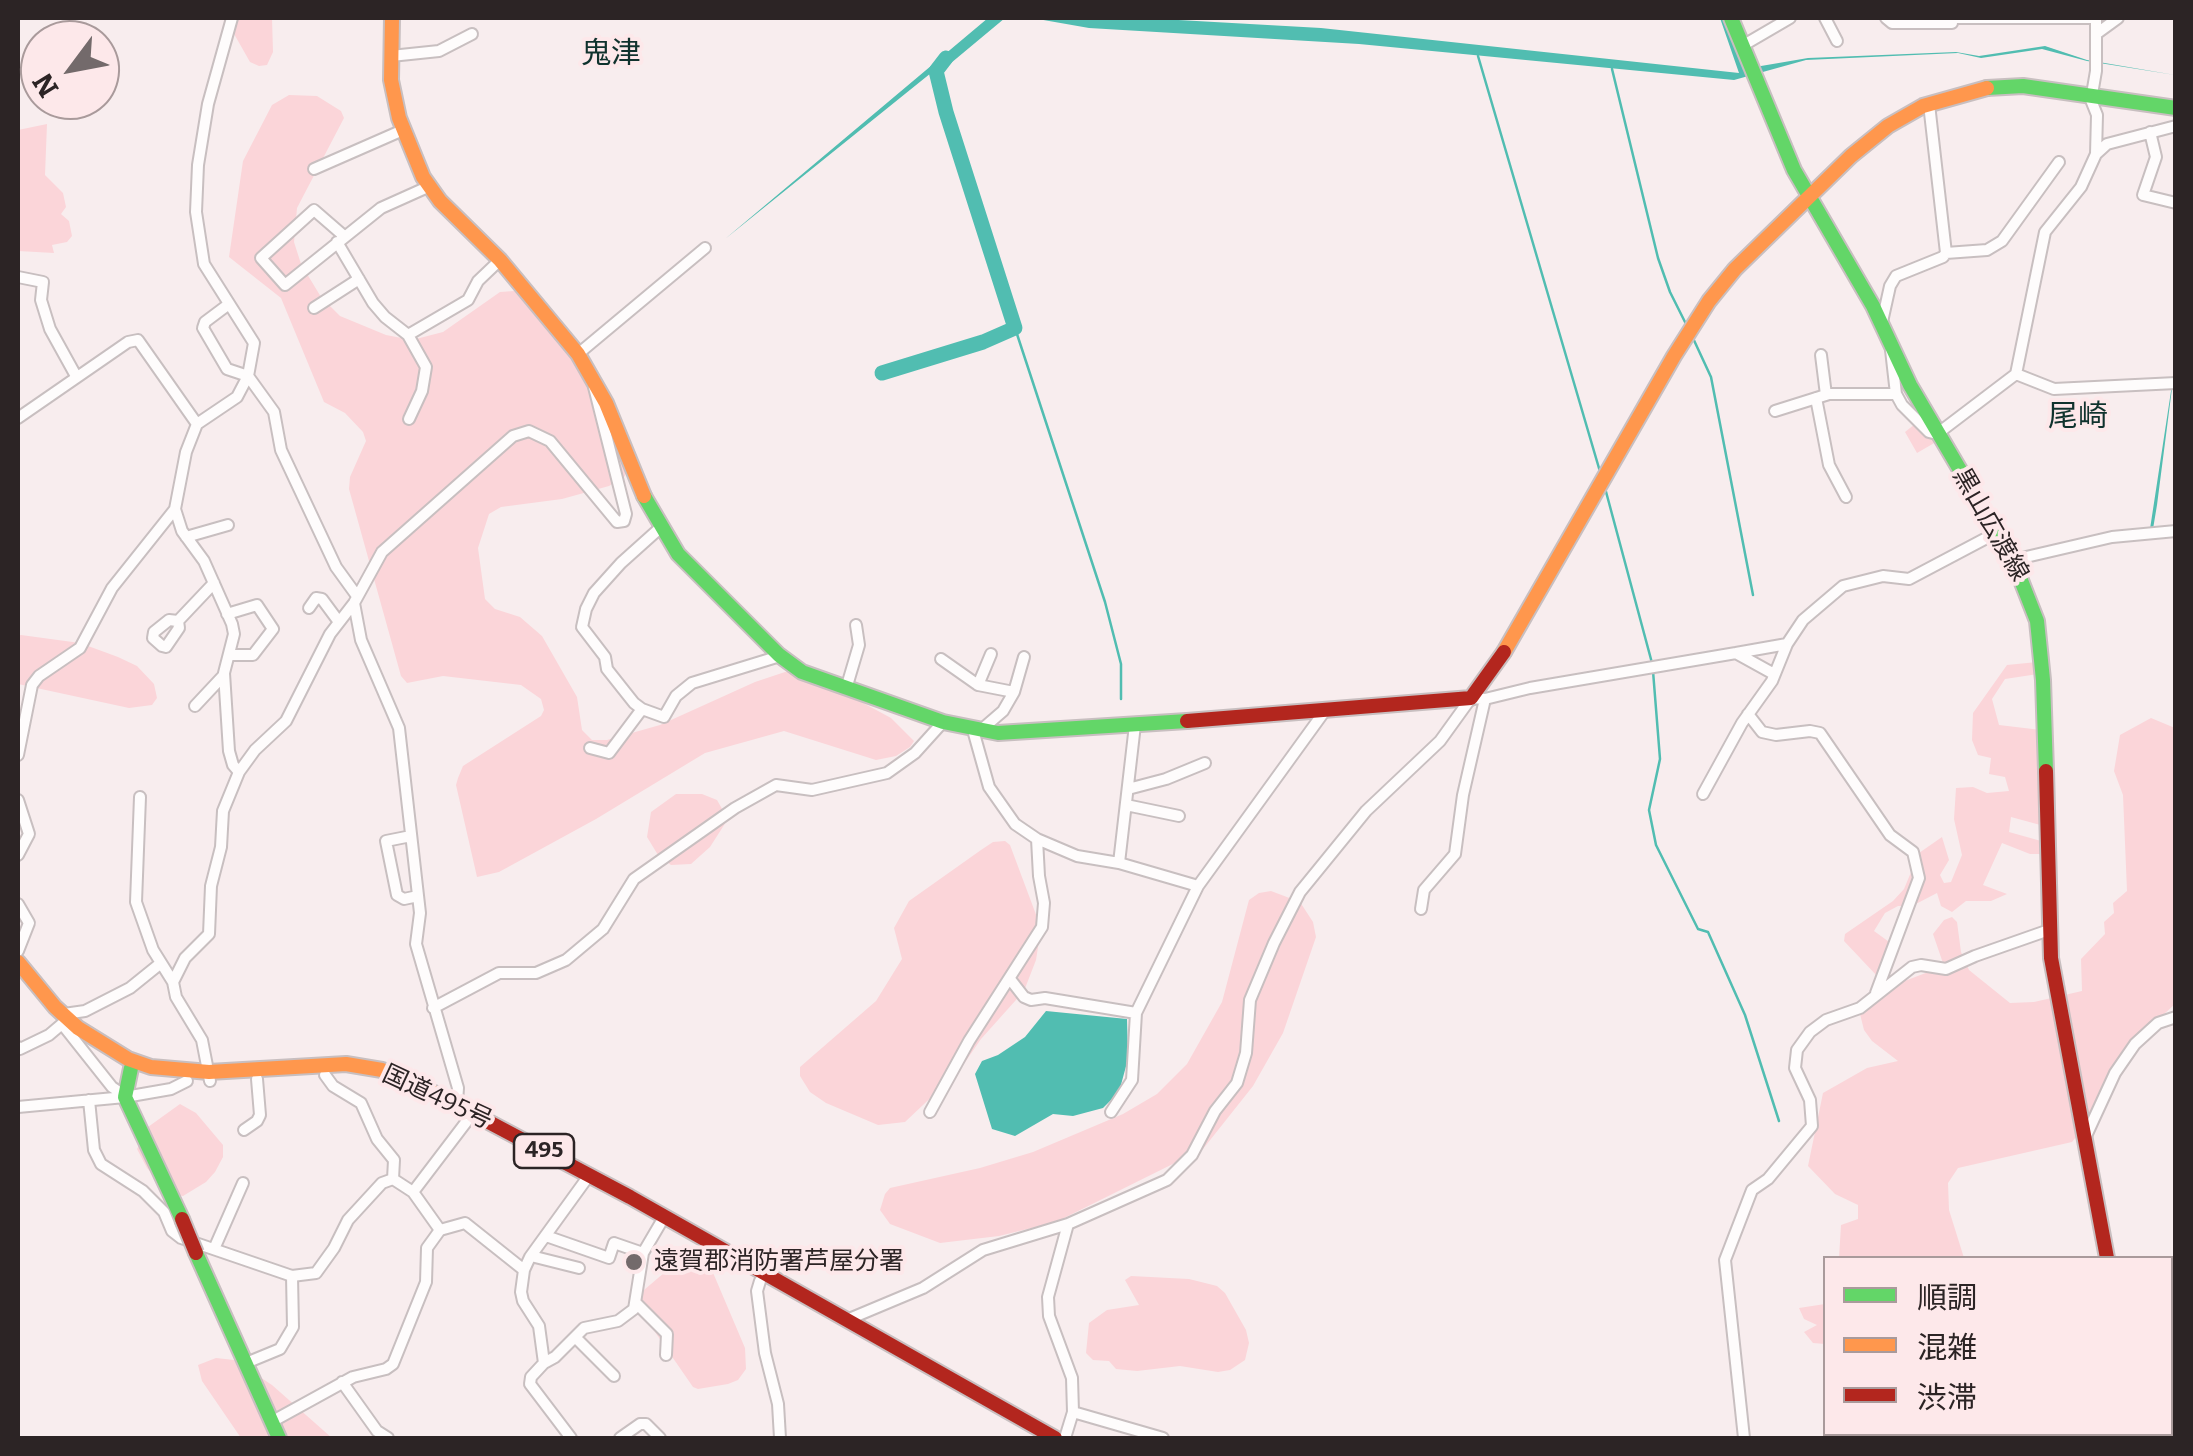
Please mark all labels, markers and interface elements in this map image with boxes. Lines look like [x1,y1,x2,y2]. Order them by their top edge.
north arrow [20,20,120,120]
district label: 鬼津 [581,37,641,73]
text: N [26,67,66,103]
district label: 尾崎 [2048,400,2108,436]
street label: 黒山広渡線 [1946,463,2034,587]
street label: 国道495号 [377,1060,497,1136]
road number: 495 [514,1134,574,1168]
place label: 遠賀郡消防署芦屋分署 [654,1247,904,1277]
marker: 遠賀郡消防署芦屋分署 [623,1251,645,1273]
legend [1823,1256,2173,1436]
text: 順調 [1917,1280,1977,1316]
text: 混雑 [1917,1330,1977,1366]
text: 渋滞 [1917,1380,1977,1416]

